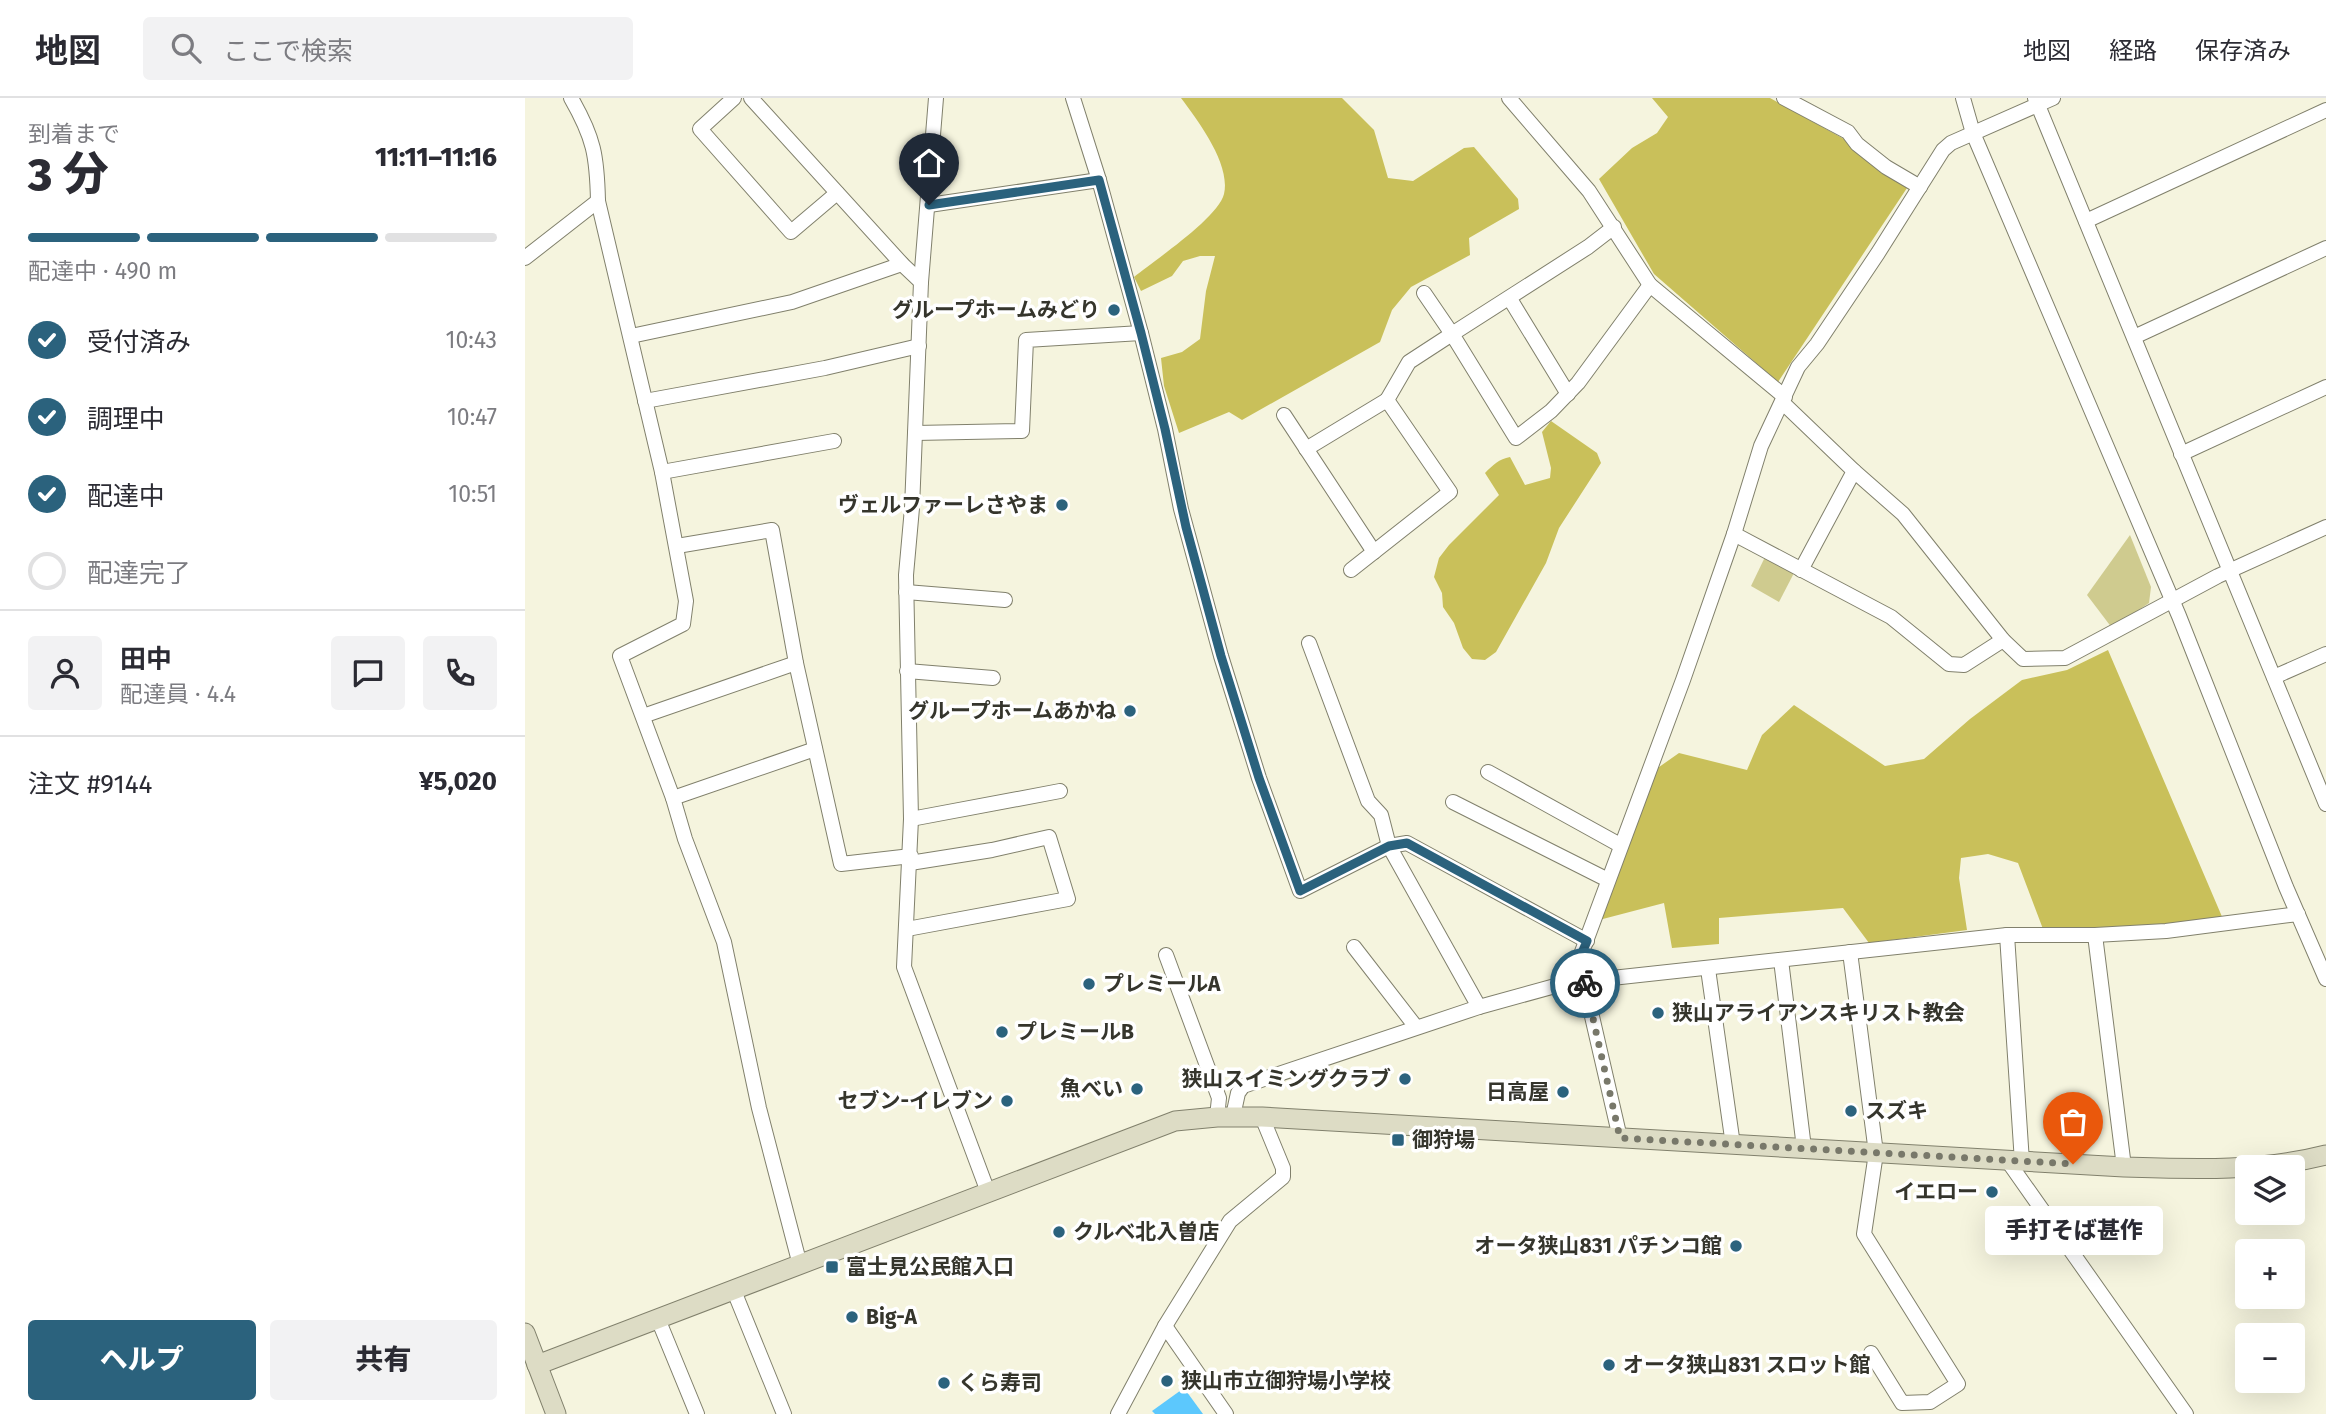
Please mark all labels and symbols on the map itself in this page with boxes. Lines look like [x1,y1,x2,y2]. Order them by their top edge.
pin [899,133,959,205]
place label: グループホームみどり [892,297,1100,323]
marker: グループホームみどり [1106,302,1122,318]
place label: ヴェルファーレさやま [838,492,1048,518]
marker: ヴェルファーレさやま [1054,497,1070,513]
place label: グループホームあかね [908,698,1116,724]
marker: グループホームあかね [1122,703,1138,719]
courier [1550,948,1620,1018]
place label: プレミールA [1103,971,1221,997]
marker: プレミールA [1081,976,1097,992]
place label: 狭山アライアンスキリスト教会 [1672,1000,1965,1026]
marker: 狭山アライアンスキリスト教会 [1650,1005,1666,1021]
place label: プレミールB [1016,1019,1134,1045]
marker: プレミールB [994,1024,1010,1040]
place label: 狭山スイミングクラブ [1181,1066,1391,1092]
marker: 狭山スイミングクラブ [1397,1071,1413,1087]
place label: 魚べい [1060,1076,1123,1102]
place label: 日高屋 [1486,1079,1549,1105]
marker: 魚べい [1129,1081,1145,1097]
marker: 日高屋 [1555,1084,1571,1100]
place label: セブン-イレブン [837,1088,993,1114]
pin [2043,1092,2103,1164]
marker: セブン-イレブン [999,1093,1015,1109]
place label: スズキ [1865,1098,1928,1124]
marker: スズキ [1843,1103,1859,1119]
place label: 御狩場 [1412,1127,1475,1153]
marker: 御狩場 [1390,1132,1406,1148]
place label: イエロー [1894,1179,1978,1205]
marker: イエロー [1984,1184,2000,1200]
callout: 手打そば甚作 [1984,1206,2162,1255]
place label: クルベ北入曽店 [1073,1219,1219,1245]
marker: クルベ北入曽店 [1051,1224,1067,1240]
place label: オータ狭山831 パチンコ館 [1475,1233,1722,1259]
marker: オータ狭山831 パチンコ館 [1728,1238,1744,1254]
place label: 富士見公民館入口 [846,1254,1014,1280]
marker: 富士見公民館入口 [824,1259,840,1275]
place label: Big-A [866,1304,918,1330]
marker: Big-A [844,1309,860,1325]
place label: オータ狭山831 スロット館 [1623,1352,1870,1378]
marker: オータ狭山831 スロット館 [1601,1357,1617,1373]
place label: 狭山市立御狩場小学校 [1181,1368,1391,1394]
place label: くら寿司 [958,1370,1042,1396]
marker: 狭山市立御狩場小学校 [1159,1373,1175,1389]
marker: くら寿司 [936,1375,952,1391]

